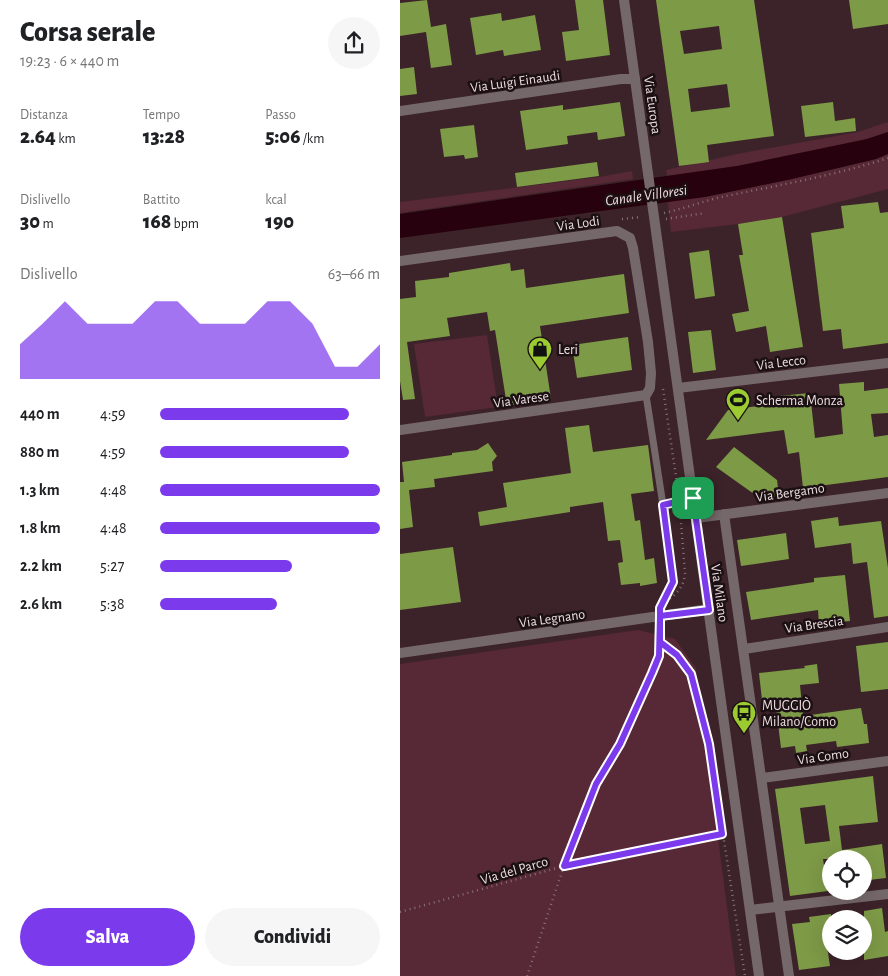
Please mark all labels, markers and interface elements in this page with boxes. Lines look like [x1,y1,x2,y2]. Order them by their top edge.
button: share [328,17,380,69]
text: Corsa serale [20,19,155,47]
text: 19:23 · 6 × 440 m [20,53,119,69]
street label: Via Luigi Einaudi [469,69,561,95]
street label: Via Europa [641,75,663,136]
text: Distanza [20,108,68,122]
text: Tempo [143,108,180,122]
text: Passo [265,108,296,122]
text: 2.64 [20,126,56,147]
text: 13:28 [143,126,185,147]
text: 5:06 [265,126,300,147]
text: km [56,132,76,146]
text: /km [300,132,324,146]
water label: Canale Villoresi [604,182,688,209]
text: Dislivello [20,193,70,207]
text: Battito [143,193,180,207]
text: kcal [265,193,287,207]
text: 30 [20,211,40,232]
text: 168 [143,211,171,232]
text: 190 [265,211,294,232]
street label: Via Lodi [556,214,601,234]
text: m [40,217,54,231]
text: bpm [171,217,199,231]
text: Dislivello [20,266,78,282]
text: 63–66 m [328,266,380,282]
shop icon: Leri [527,336,553,370]
place label: Leri [558,343,578,357]
street label: Via Lecco [756,353,807,373]
sports icon: Scherma Monza [725,387,751,421]
street label: Via Varese [492,389,550,411]
place label: Scherma Monza [756,394,843,408]
text: 440 m [20,406,60,422]
text: 4:59 [100,406,126,422]
text: 880 m [20,444,59,460]
text: 4:59 [100,444,126,460]
pin [672,477,714,519]
street label: Via Bergamo [755,481,826,505]
text: 1.3 km [20,482,60,498]
text: 4:48 [100,482,127,498]
icon: arrive [679,484,707,512]
text: 1.8 km [20,520,61,536]
text: 4:48 [100,520,127,536]
text: 2.2 km [20,558,62,574]
text: 5:27 [100,558,124,574]
street label: Via Milano [708,563,730,623]
text: 2.6 km [20,596,62,612]
text: 5:38 [100,596,125,612]
street label: Via Legnano [518,607,586,631]
street label: Via Brescia [784,614,845,636]
place label: MUGGIÒ Milano/Como [762,696,836,729]
bus stop icon: MUGGIÒ Milano/Como [731,700,757,734]
street label: Via Como [796,746,850,768]
map controls [822,850,872,960]
button: locate [822,850,872,900]
street label: Via del Parco [479,855,550,887]
button: Salva [20,908,195,966]
button: Condividi [205,908,380,966]
button: layers [822,910,872,960]

